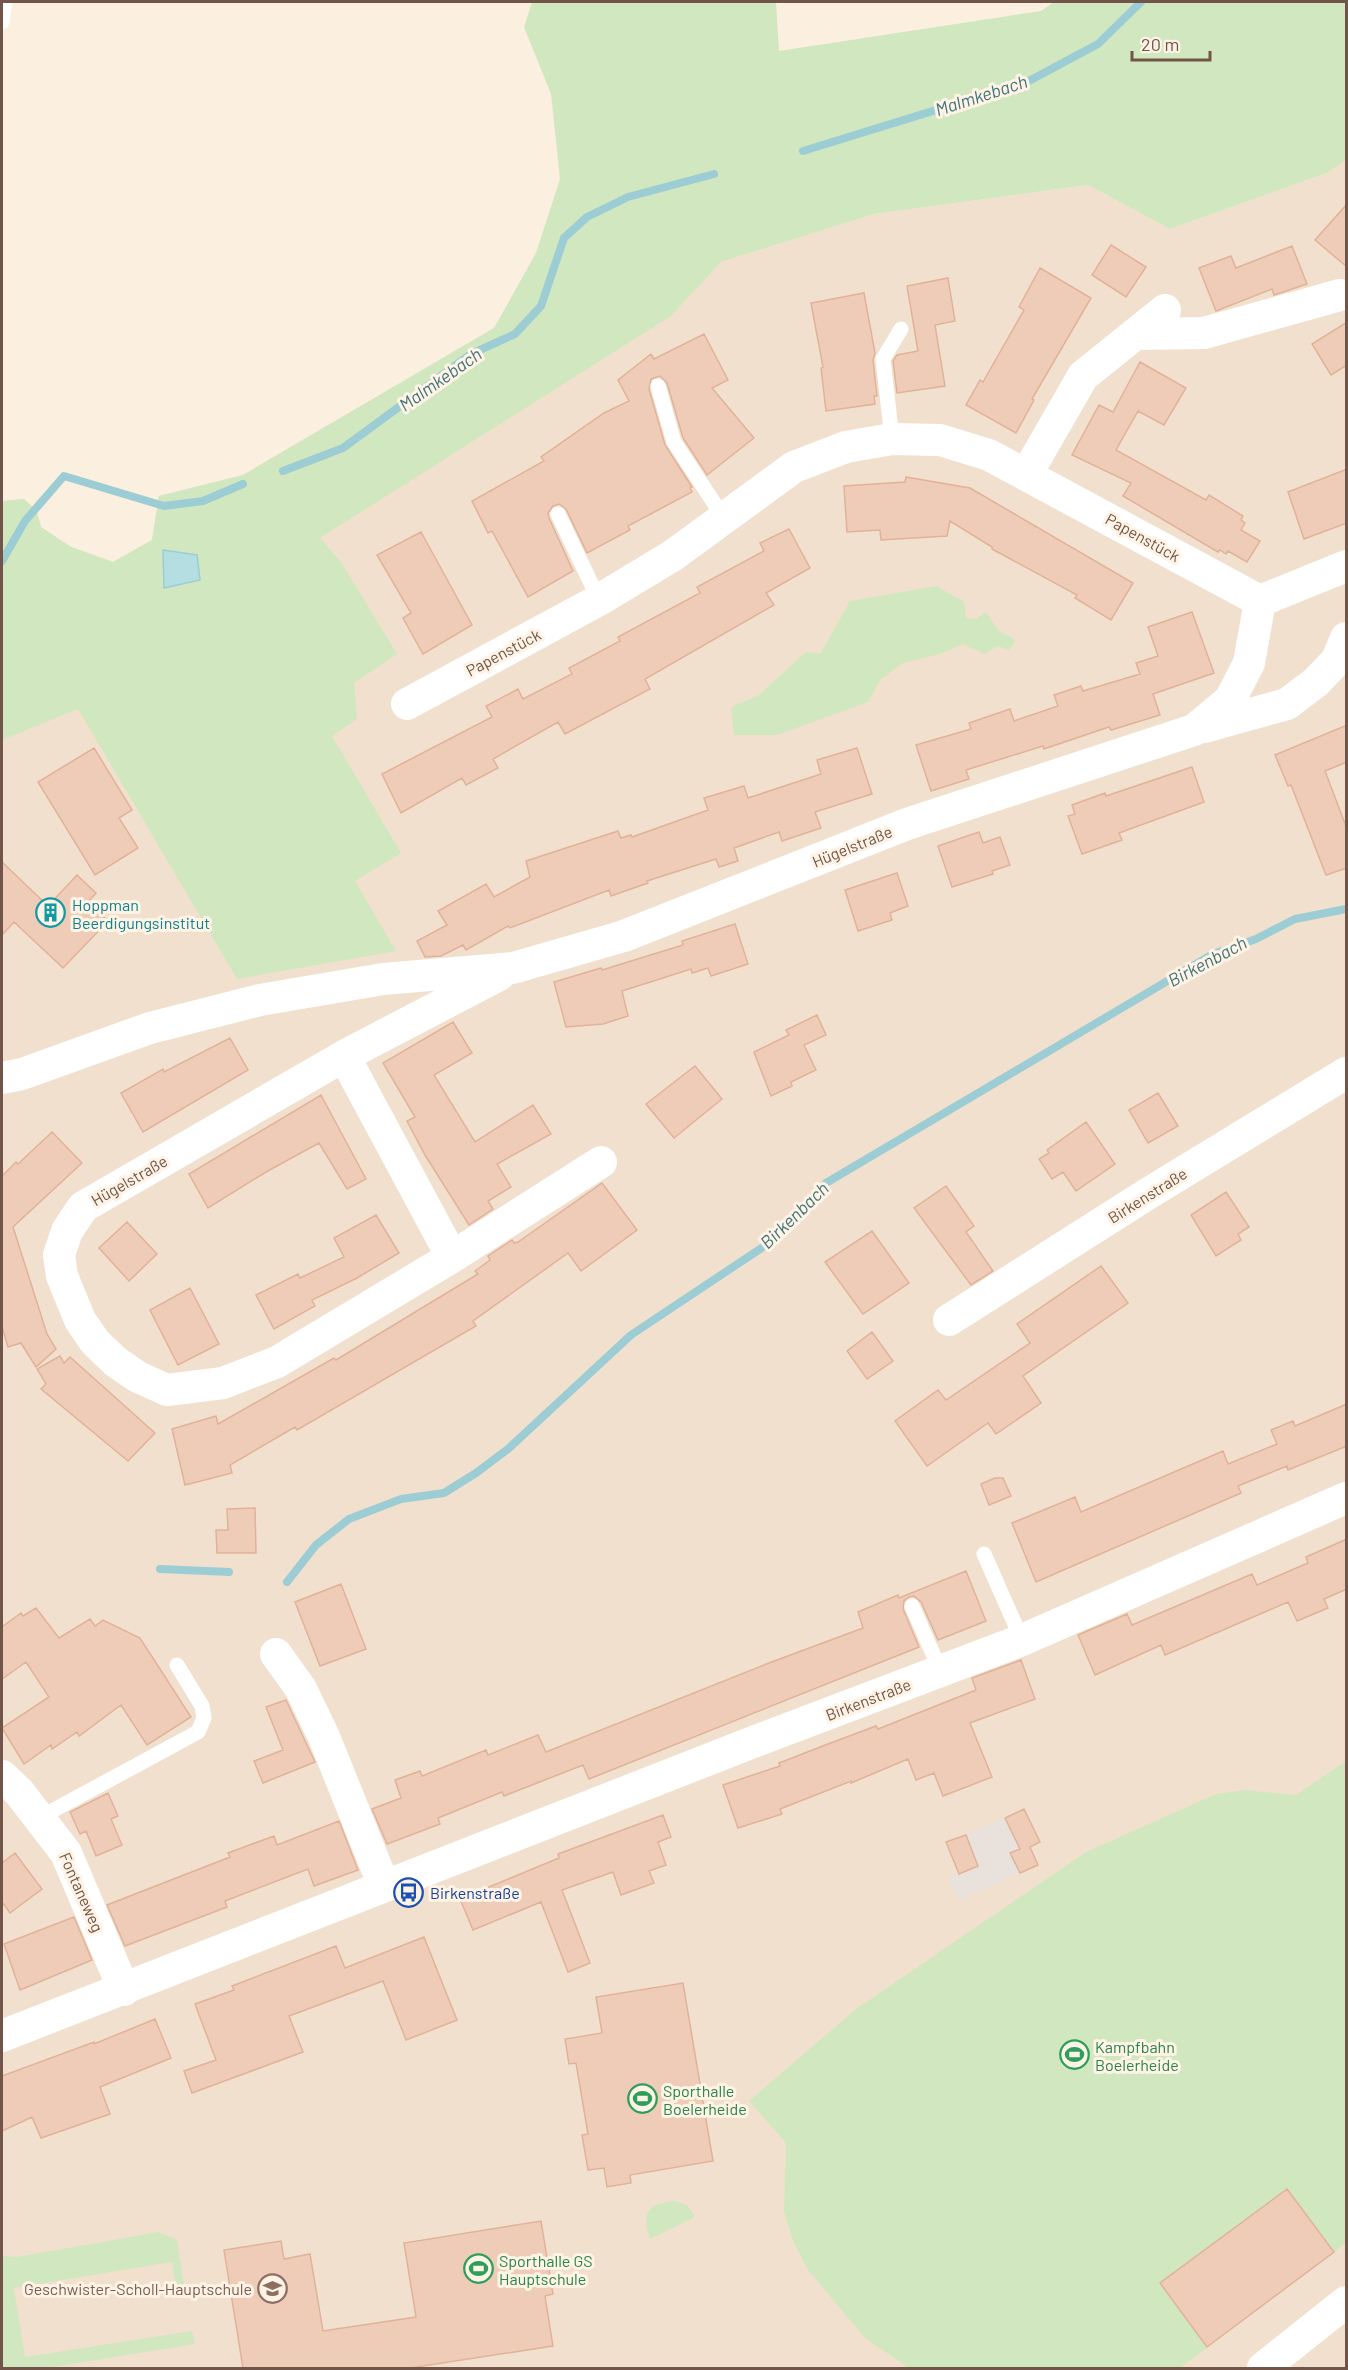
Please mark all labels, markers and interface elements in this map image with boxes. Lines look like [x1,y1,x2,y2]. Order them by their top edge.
scale bar [1132,24,1210,62]
text: 20 m [1141,33,1179,55]
water label: Malmkebach [932,70,1030,120]
water label: Malmkebach [394,343,486,415]
street label: Papenstück [1103,509,1183,565]
street label: Papenstück [462,624,544,680]
street label: Hügelstraße [809,821,895,871]
place label: Hoppman Beerdigungsinstitut [72,895,210,932]
building icon: Hoppman Beerdigungsinstitut [35,897,67,929]
water label: Birkenbach [1164,931,1250,991]
street label: Hügelstraße [88,1151,170,1209]
street label: Birkenstraße [1104,1163,1190,1227]
water label: Birkenbach [755,1177,833,1253]
street label: Birkenstraße [823,1674,913,1724]
street label: Fontaneweg [56,1849,108,1935]
bus stop icon: Birkenstraße [393,1876,425,1908]
place label: Birkenstraße [430,1883,520,1902]
place label: Kampfbahn Boelerheide [1095,2037,1179,2074]
sports icon: Kampfbahn Boelerheide [1058,2039,1090,2071]
place label: Sporthalle Boelerheide [663,2081,747,2118]
sports icon: Sporthalle Boelerheide [626,2083,658,2115]
place label: Sporthalle GS Hauptschule [499,2251,593,2288]
sports icon: Sporthalle GS Hauptschule [462,2253,494,2285]
school or university icon: Geschwister-Scholl-Hauptschule [257,2272,289,2304]
place label: Geschwister-Scholl-Hauptschule [24,2279,252,2298]

